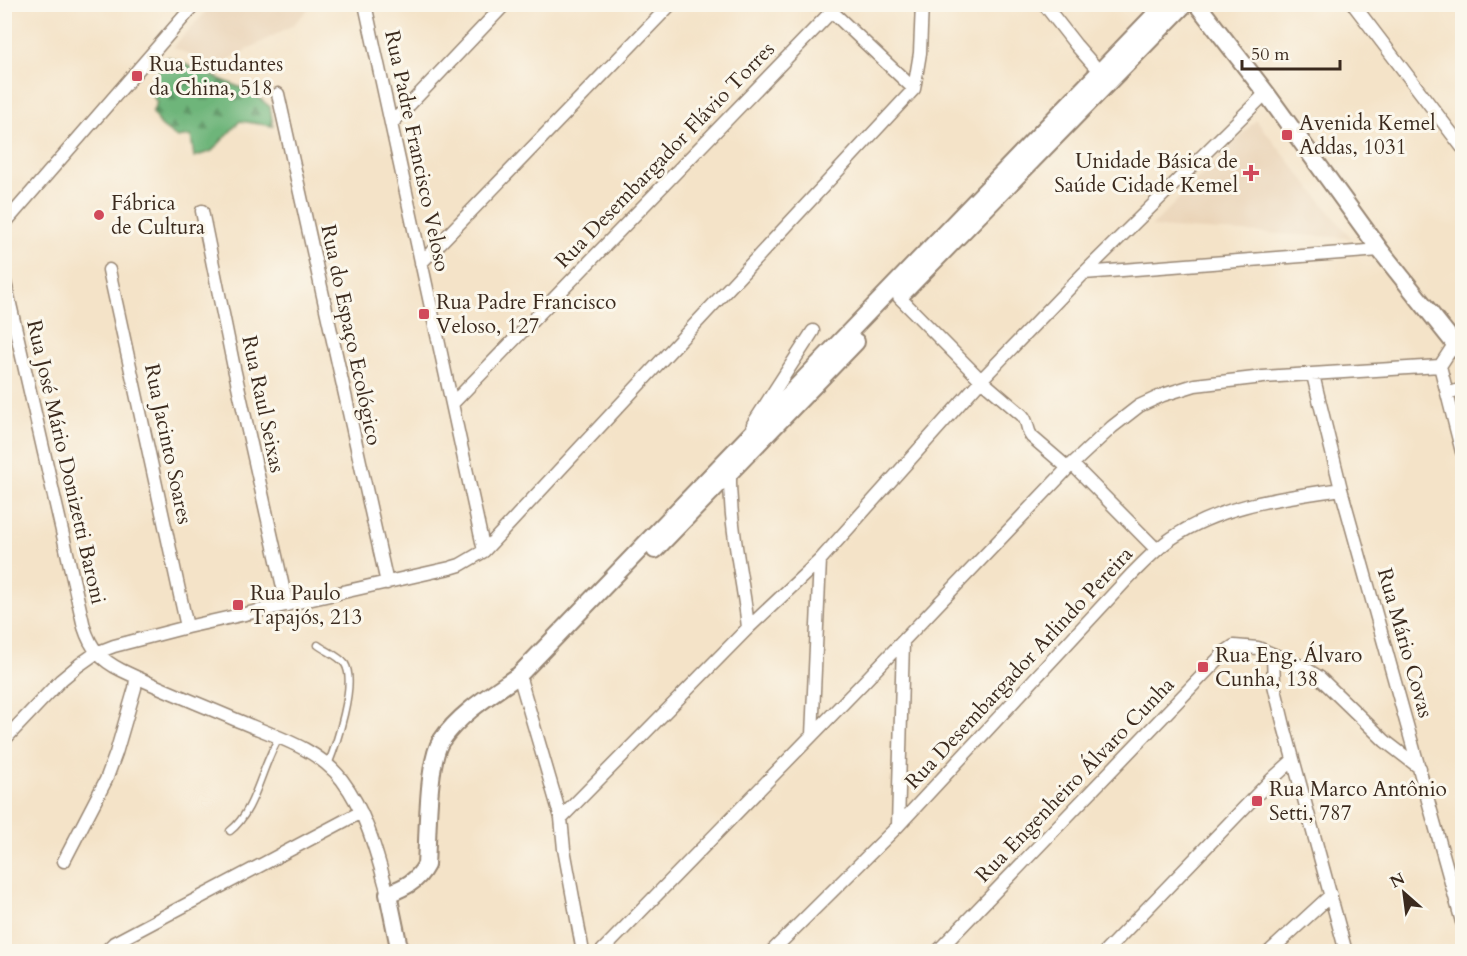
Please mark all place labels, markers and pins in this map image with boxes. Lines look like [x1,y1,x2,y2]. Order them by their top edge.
place label: Rua Estudantes da China, 518 [149,50,283,103]
marker: Rua Estudantes da China, 518 [130,69,144,83]
place label: Avenida Kemel Addas, 1031 [1299,109,1436,162]
marker: Avenida Kemel Addas, 1031 [1280,128,1294,142]
place label: Unidade Básica de Saúde Cidade Kemel [1054,147,1238,200]
marker: Unidade Básica de Saúde Cidade Kemel [1242,164,1260,182]
place label: Fábrica de Cultura [111,189,205,242]
marker: Fábrica de Cultura [92,208,106,222]
place label: Rua Padre Francisco Veloso, 127 [436,288,616,341]
marker: Rua Padre Francisco Veloso, 127 [417,307,431,321]
place label: Rua Paulo Tapajós, 213 [250,579,362,632]
marker: Rua Paulo Tapajós, 213 [231,598,245,612]
place label: Rua Eng. Álvaro Cunha, 138 [1215,641,1362,694]
marker: Rua Eng. Álvaro Cunha, 138 [1196,660,1210,674]
place label: Rua Marco Antônio Setti, 787 [1269,775,1447,828]
marker: Rua Marco Antônio Setti, 787 [1250,794,1264,808]

